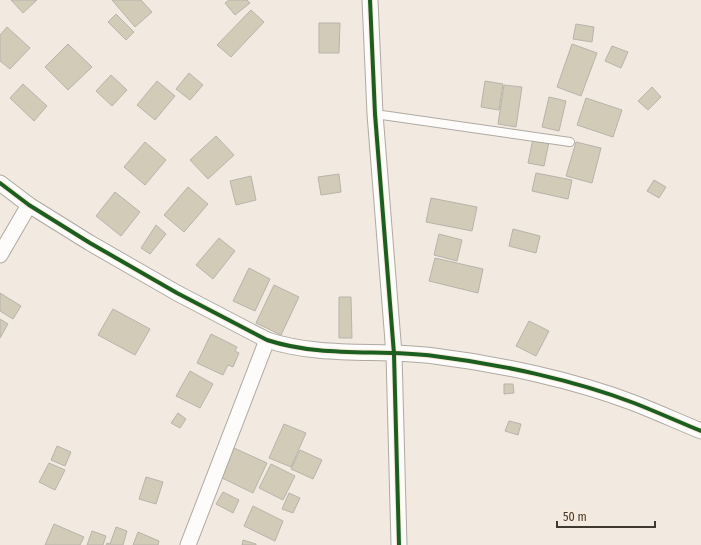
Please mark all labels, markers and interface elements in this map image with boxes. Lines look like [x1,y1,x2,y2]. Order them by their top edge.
scale bar [557,503,655,529]
text: 50 m [563,510,587,524]

